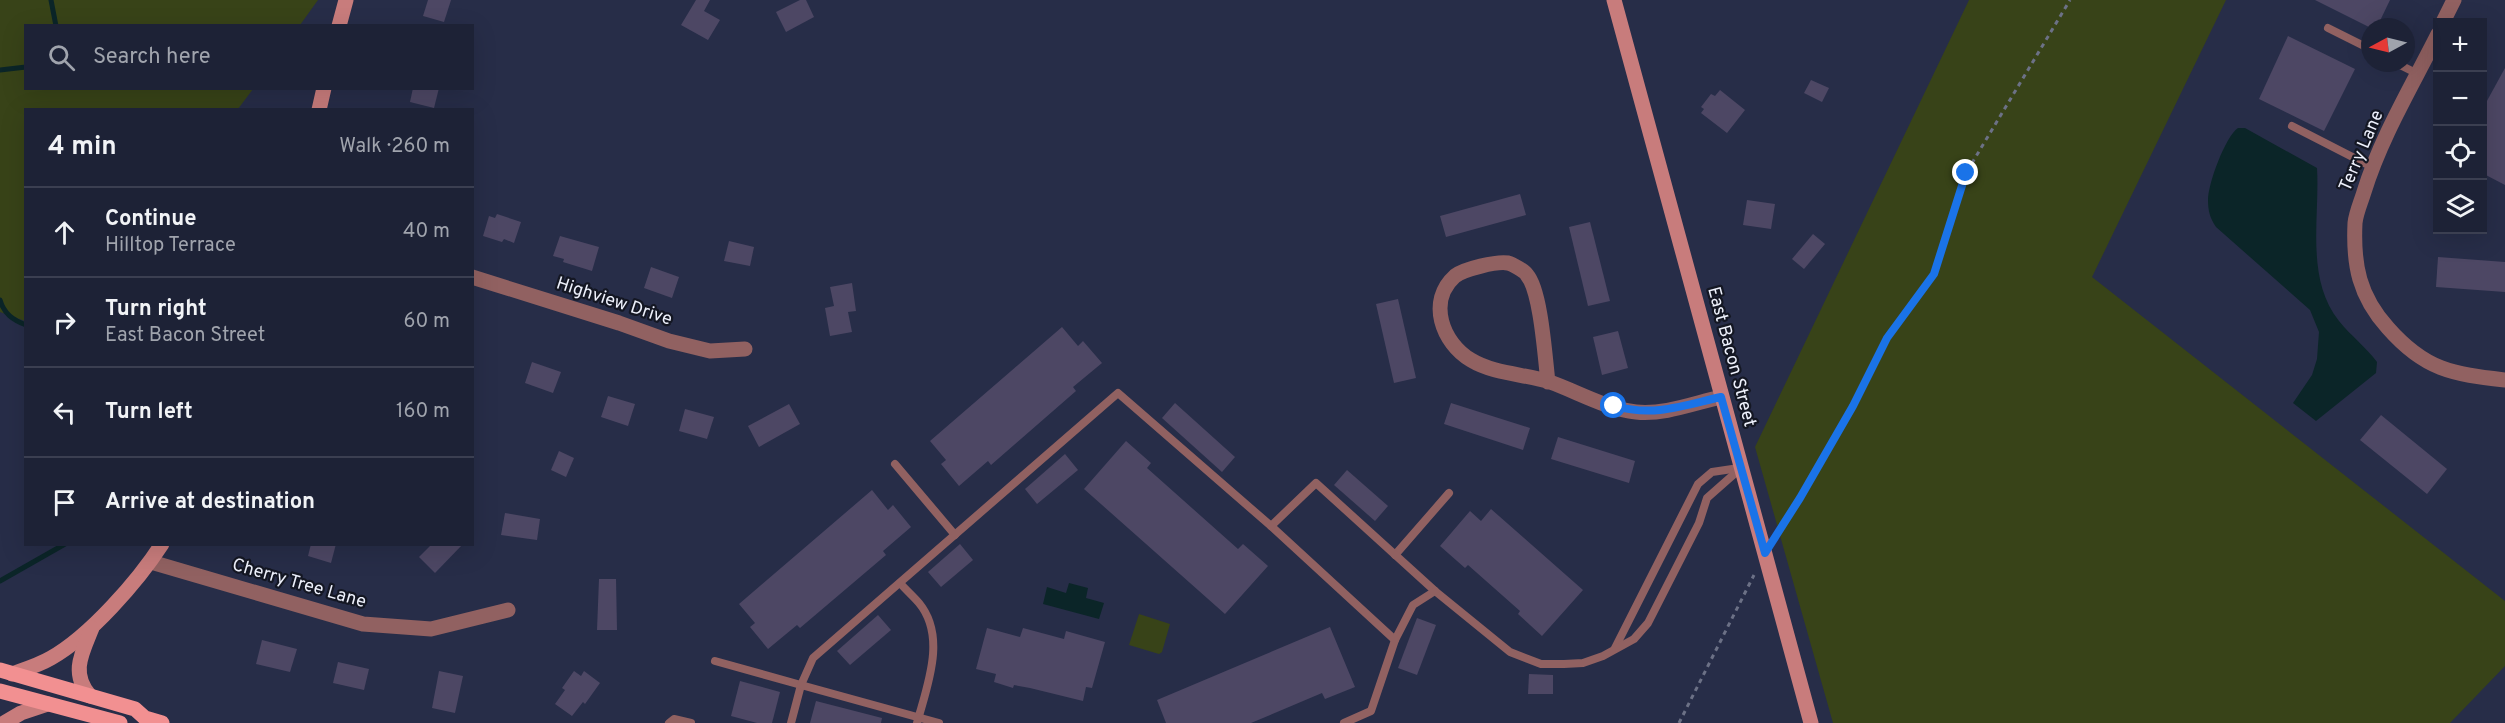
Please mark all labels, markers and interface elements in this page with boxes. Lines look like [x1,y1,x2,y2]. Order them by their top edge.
north arrow [2361,18,2415,72]
map controls [2433,18,2487,234]
button: + [2433,18,2487,72]
search box [24,24,474,90]
icon: search [45,41,78,74]
text: Search here [93,44,211,71]
button: − [2433,72,2487,126]
street label: Terry Lane [2335,107,2389,195]
button: locate [2433,126,2487,180]
text: 4 min [48,131,117,164]
text: Walk · 260 m [339,134,450,160]
route end [1952,159,1978,185]
button: layers [2433,180,2487,234]
text: Continue [105,206,196,233]
icon: ahead [48,216,81,249]
text: 40 m [403,219,450,245]
text: Hilltop Terrace [105,233,236,259]
street label: Highview Drive [553,272,675,332]
street label: East Bacon Street [1701,284,1761,430]
text: Turn right [105,296,207,323]
icon: right [48,306,81,339]
text: 60 m [404,309,450,335]
text: East Bacon Street [105,323,265,349]
route start [1600,392,1626,418]
icon: left [48,396,81,429]
text: Turn left [105,399,193,426]
text: 160 m [396,399,450,425]
icon: arrive [48,486,81,519]
text: Arrive at destination [105,489,315,516]
street label: Cherry Tree Lane [229,554,369,614]

